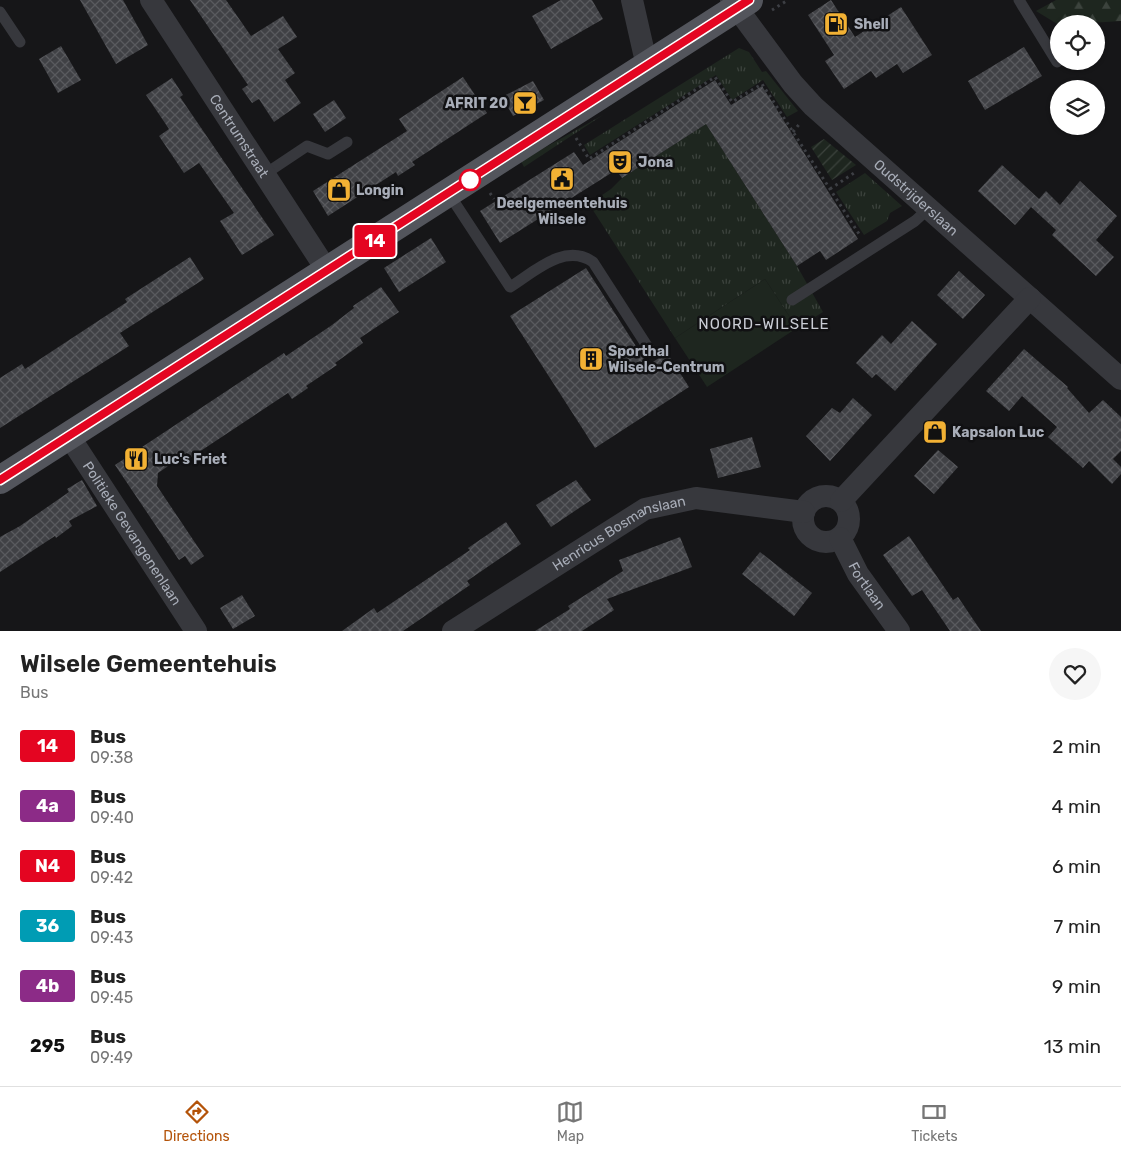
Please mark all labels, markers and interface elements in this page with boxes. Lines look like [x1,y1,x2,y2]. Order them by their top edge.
fuel station icon: Shell [823,11,849,37]
map controls [1050,15,1105,135]
button: locate [1050,15,1105,70]
place label: Shell [854,16,889,33]
button: layers [1050,80,1105,135]
bar icon: AFRIT 20 [512,90,538,116]
street label: Centrumstraat [206,91,273,181]
place label: AFRIT 20 [445,95,508,112]
theatre icon: Jona [607,149,633,175]
place label: Jona [638,154,673,171]
street label: Oudstrijderslaan [870,156,962,239]
public building icon: Deelgemeentehuis Wilsele [549,166,575,192]
unlabelled marker [459,169,481,191]
shop icon: Longin [326,177,352,203]
place label: Longin [356,182,404,199]
place label: Deelgemeentehuis Wilsele [497,195,628,228]
line badge: 14 [352,225,398,257]
text: 14 [364,230,386,252]
district label: NOORD-WILSELE [698,315,830,333]
place label: Sporthal Wilsele-Centrum [608,343,725,376]
building icon: Sporthal Wilsele-Centrum [578,346,604,372]
shop icon: Kapsalon Luc [922,419,948,445]
place label: Kapsalon Luc [952,424,1044,441]
restaurant icon: Luc's Friet [123,446,149,472]
place label: Luc's Friet [154,451,227,468]
street label: Politieke Gevangenenlaan [79,458,185,608]
street label: Henricus Bosmanslaan [549,492,687,574]
street label: Fortlaan [845,559,889,613]
button: heart [1049,648,1101,700]
text: Wilsele Gemeentehuis [20,650,277,678]
text: Bus [20,683,48,702]
text: Bus [90,725,126,748]
text: 14 [37,735,58,757]
text: 2 min [1052,735,1101,758]
text: 09:38 [90,748,134,767]
text: Bus [90,785,126,808]
text: 4a [36,795,59,817]
text: 4 min [1052,795,1101,818]
text: 09:40 [90,808,134,827]
text: Bus [90,845,126,868]
text: N4 [35,855,60,877]
text: 6 min [1052,855,1101,878]
text: 09:42 [90,868,133,887]
text: Bus [90,905,126,928]
text: 36 [36,915,59,937]
text: 7 min [1054,915,1101,938]
text: 09:43 [90,928,133,947]
text: Bus [90,965,126,988]
text: 4b [36,975,59,997]
text: 9 min [1052,975,1101,998]
text: 09:45 [90,988,133,1007]
text: Bus [90,1025,126,1048]
text: 295 [30,1035,65,1057]
text: 13 min [1044,1035,1101,1058]
text: 09:49 [90,1048,133,1067]
tab: Directions [163,1098,230,1145]
tab: Map [556,1098,584,1145]
tab: Tickets [911,1098,958,1145]

